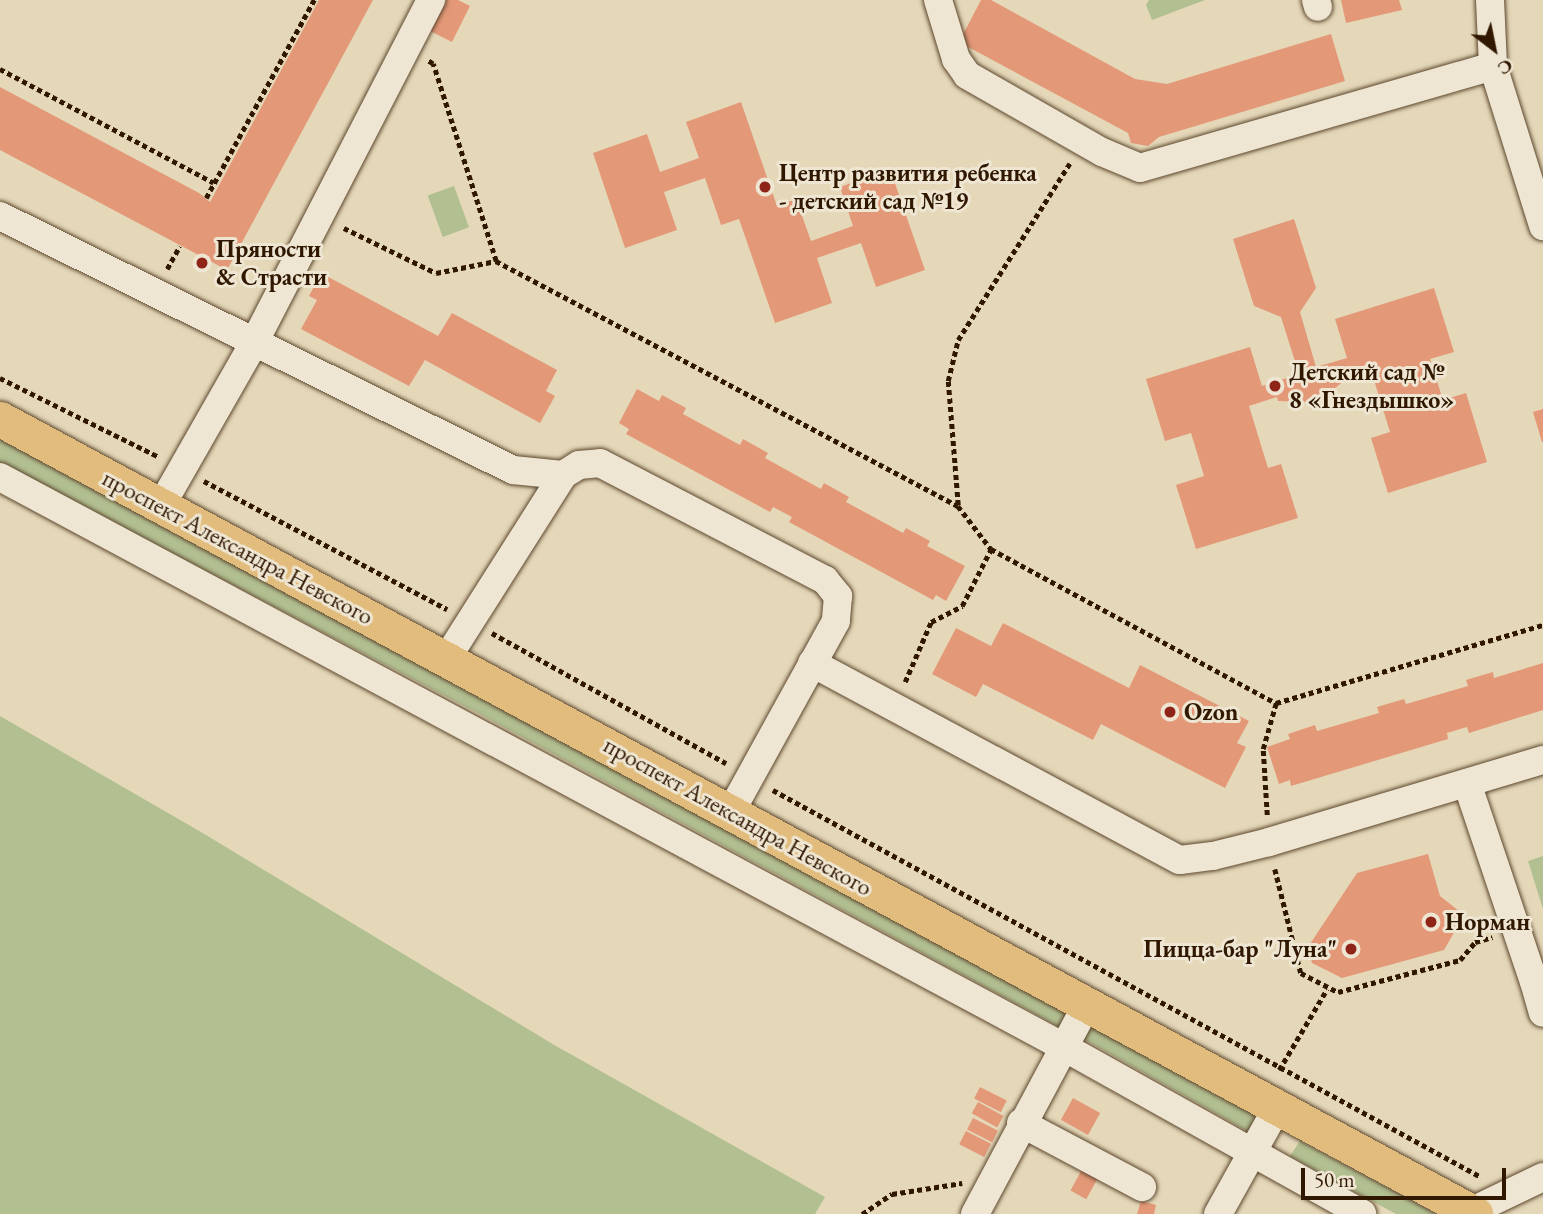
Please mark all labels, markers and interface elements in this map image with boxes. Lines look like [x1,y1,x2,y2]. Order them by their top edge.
north arrow [1459,14,1529,84]
text: С [1493,53,1518,81]
place label: Центр развития ребенка - детский сад №19 [779,159,1037,215]
marker: Центр развития ребенка - детский сад №19 [757,179,773,195]
place label: Пряности & Страсти [216,235,327,291]
marker: Пряности & Страсти [194,255,210,271]
place label: Детский сад № 8 «Гнездышко» [1289,358,1454,414]
marker: Детский сад № 8 «Гнездышко» [1267,378,1283,394]
street label: проспект Александра Невского [98,463,378,631]
place label: Ozon [1184,698,1238,726]
marker: Ozon [1162,704,1178,720]
street label: проспект Александра Невского [599,730,877,902]
place label: Норман [1445,908,1530,936]
marker: Норман [1423,914,1439,930]
place label: Пицца-бар "Луна" [1144,935,1337,963]
marker: Пицца-бар "Луна" [1343,941,1359,957]
scale bar [1305,1154,1510,1198]
text: 50 m [1314,1166,1355,1193]

